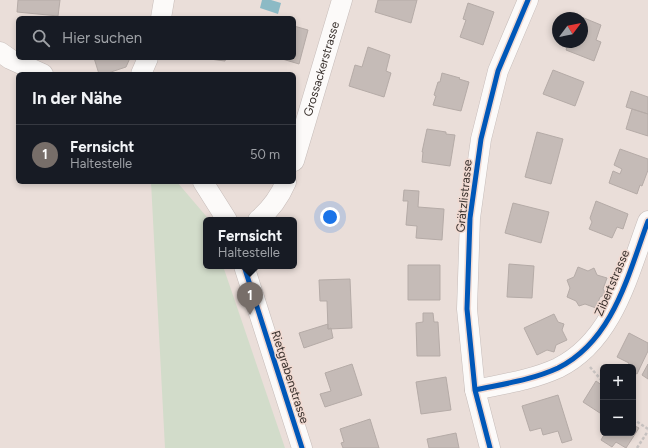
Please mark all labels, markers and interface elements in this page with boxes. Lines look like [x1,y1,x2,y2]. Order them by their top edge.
north arrow [552,12,588,48]
search box [16,16,296,60]
street label: Grossackerstrasse [301,19,342,118]
icon: search [30,27,52,49]
text: Hier suchen [62,29,142,47]
text: In der Nähe [32,88,122,108]
text: Fernsicht [70,138,134,156]
text: 1 [42,147,48,162]
text: 50 m [250,147,280,162]
text: Haltestelle [70,156,132,171]
street label: Grätzlistrasse [453,158,475,233]
your location [320,207,340,227]
popup [203,217,297,269]
text: Fernsicht [218,227,282,245]
text: Haltestelle [218,245,280,260]
street label: Zibertstrasse [592,247,632,318]
pin: 1 [237,282,263,315]
street label: Rietgrabenstrasse [268,329,312,426]
map controls [600,364,636,436]
button: + [600,364,636,400]
button: − [600,400,636,436]

